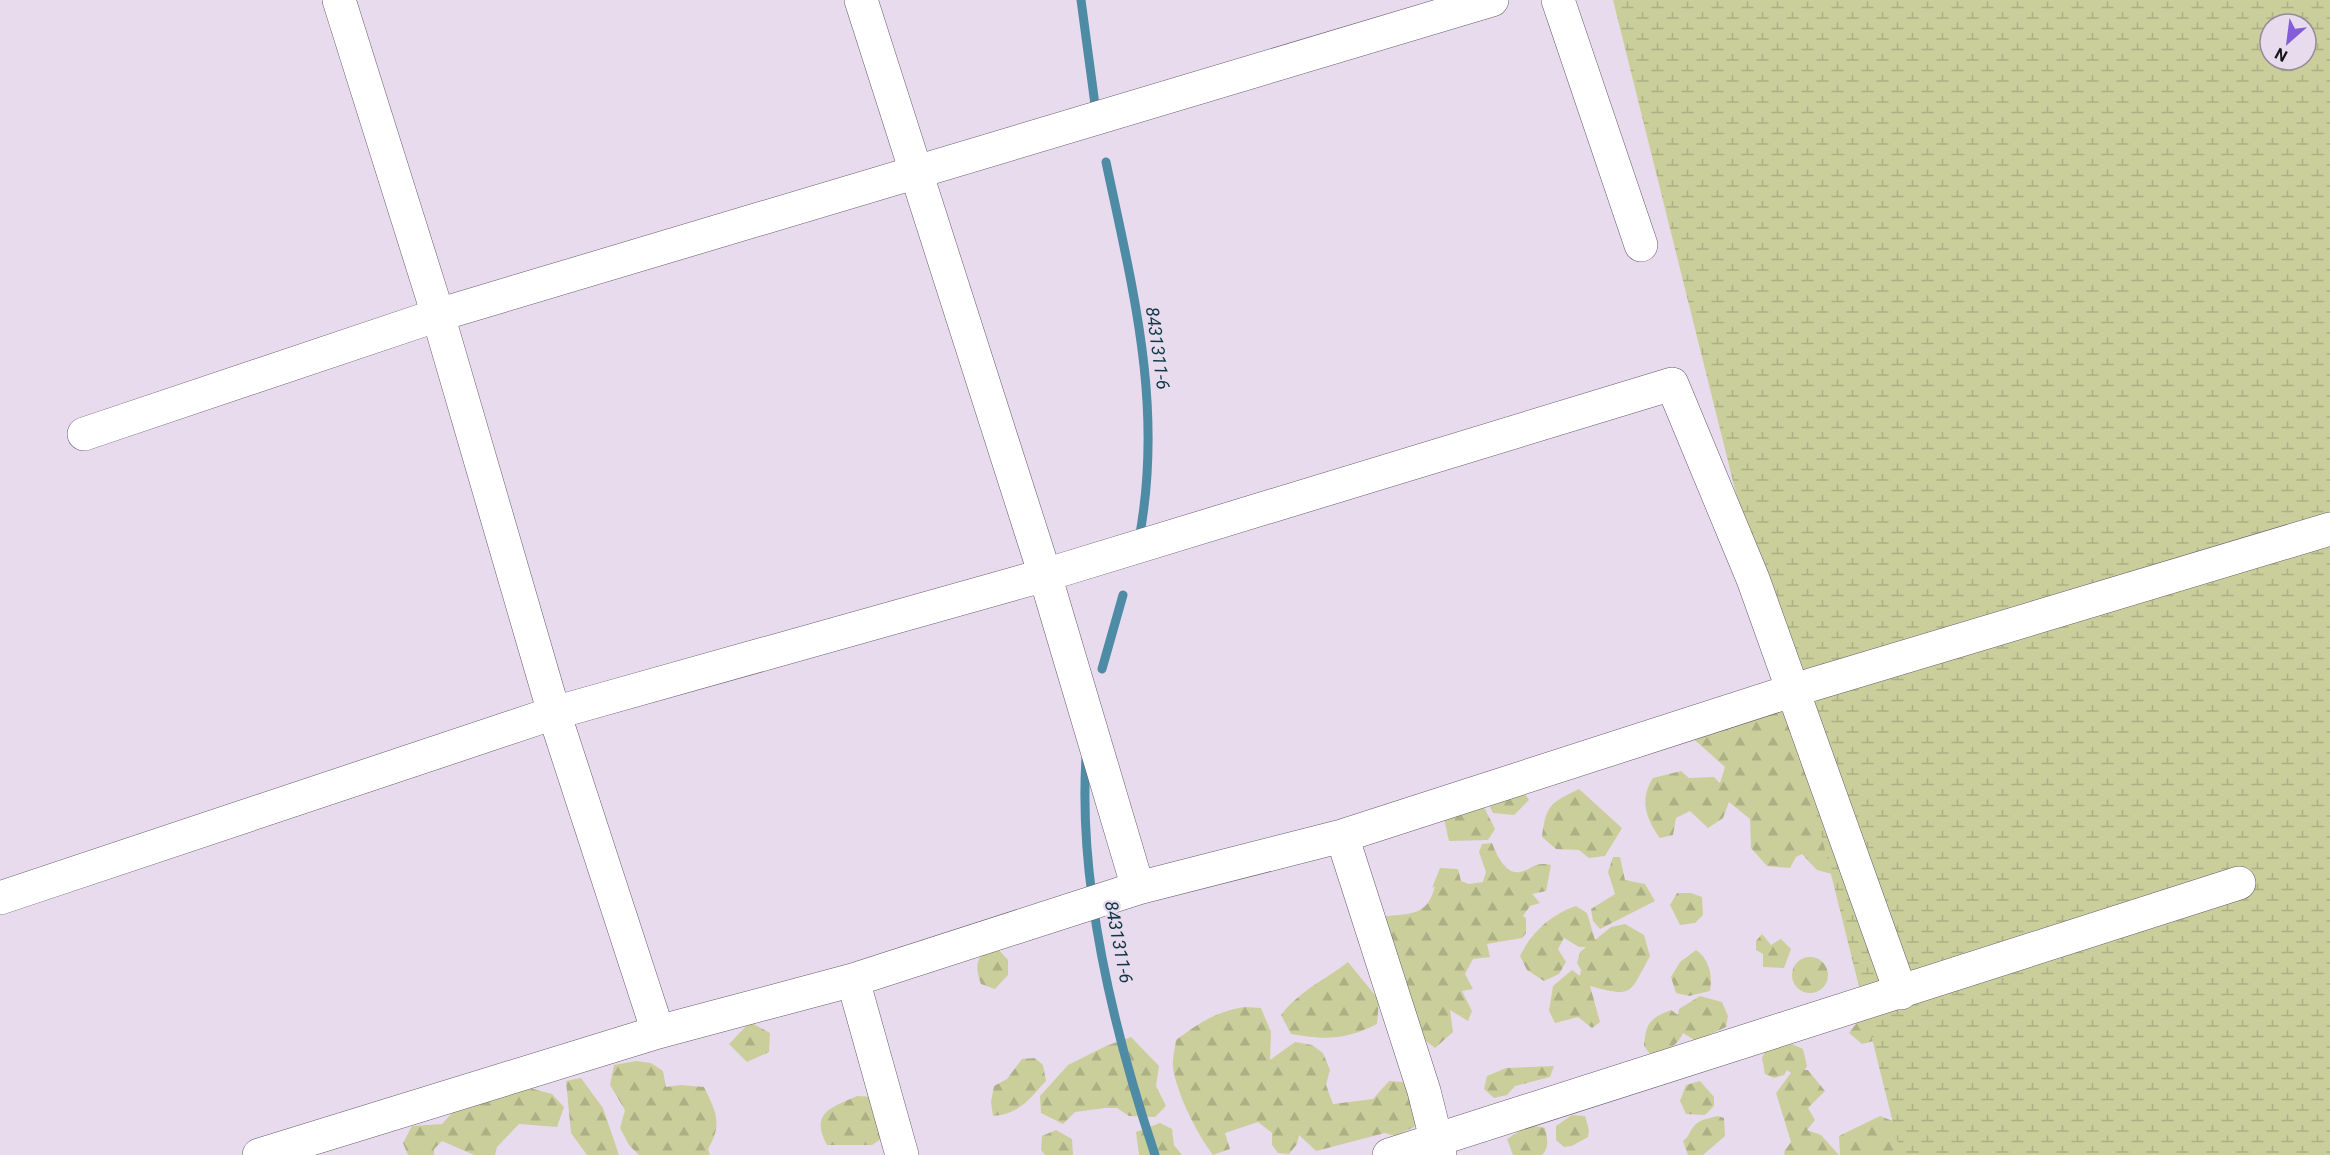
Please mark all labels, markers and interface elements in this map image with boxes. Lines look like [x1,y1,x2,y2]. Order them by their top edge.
north arrow [2258,12,2318,72]
text: N [2272,44,2291,66]
water label: 8431311-6 [1142,305,1174,391]
water label: 8431311-6 [1101,899,1137,985]

